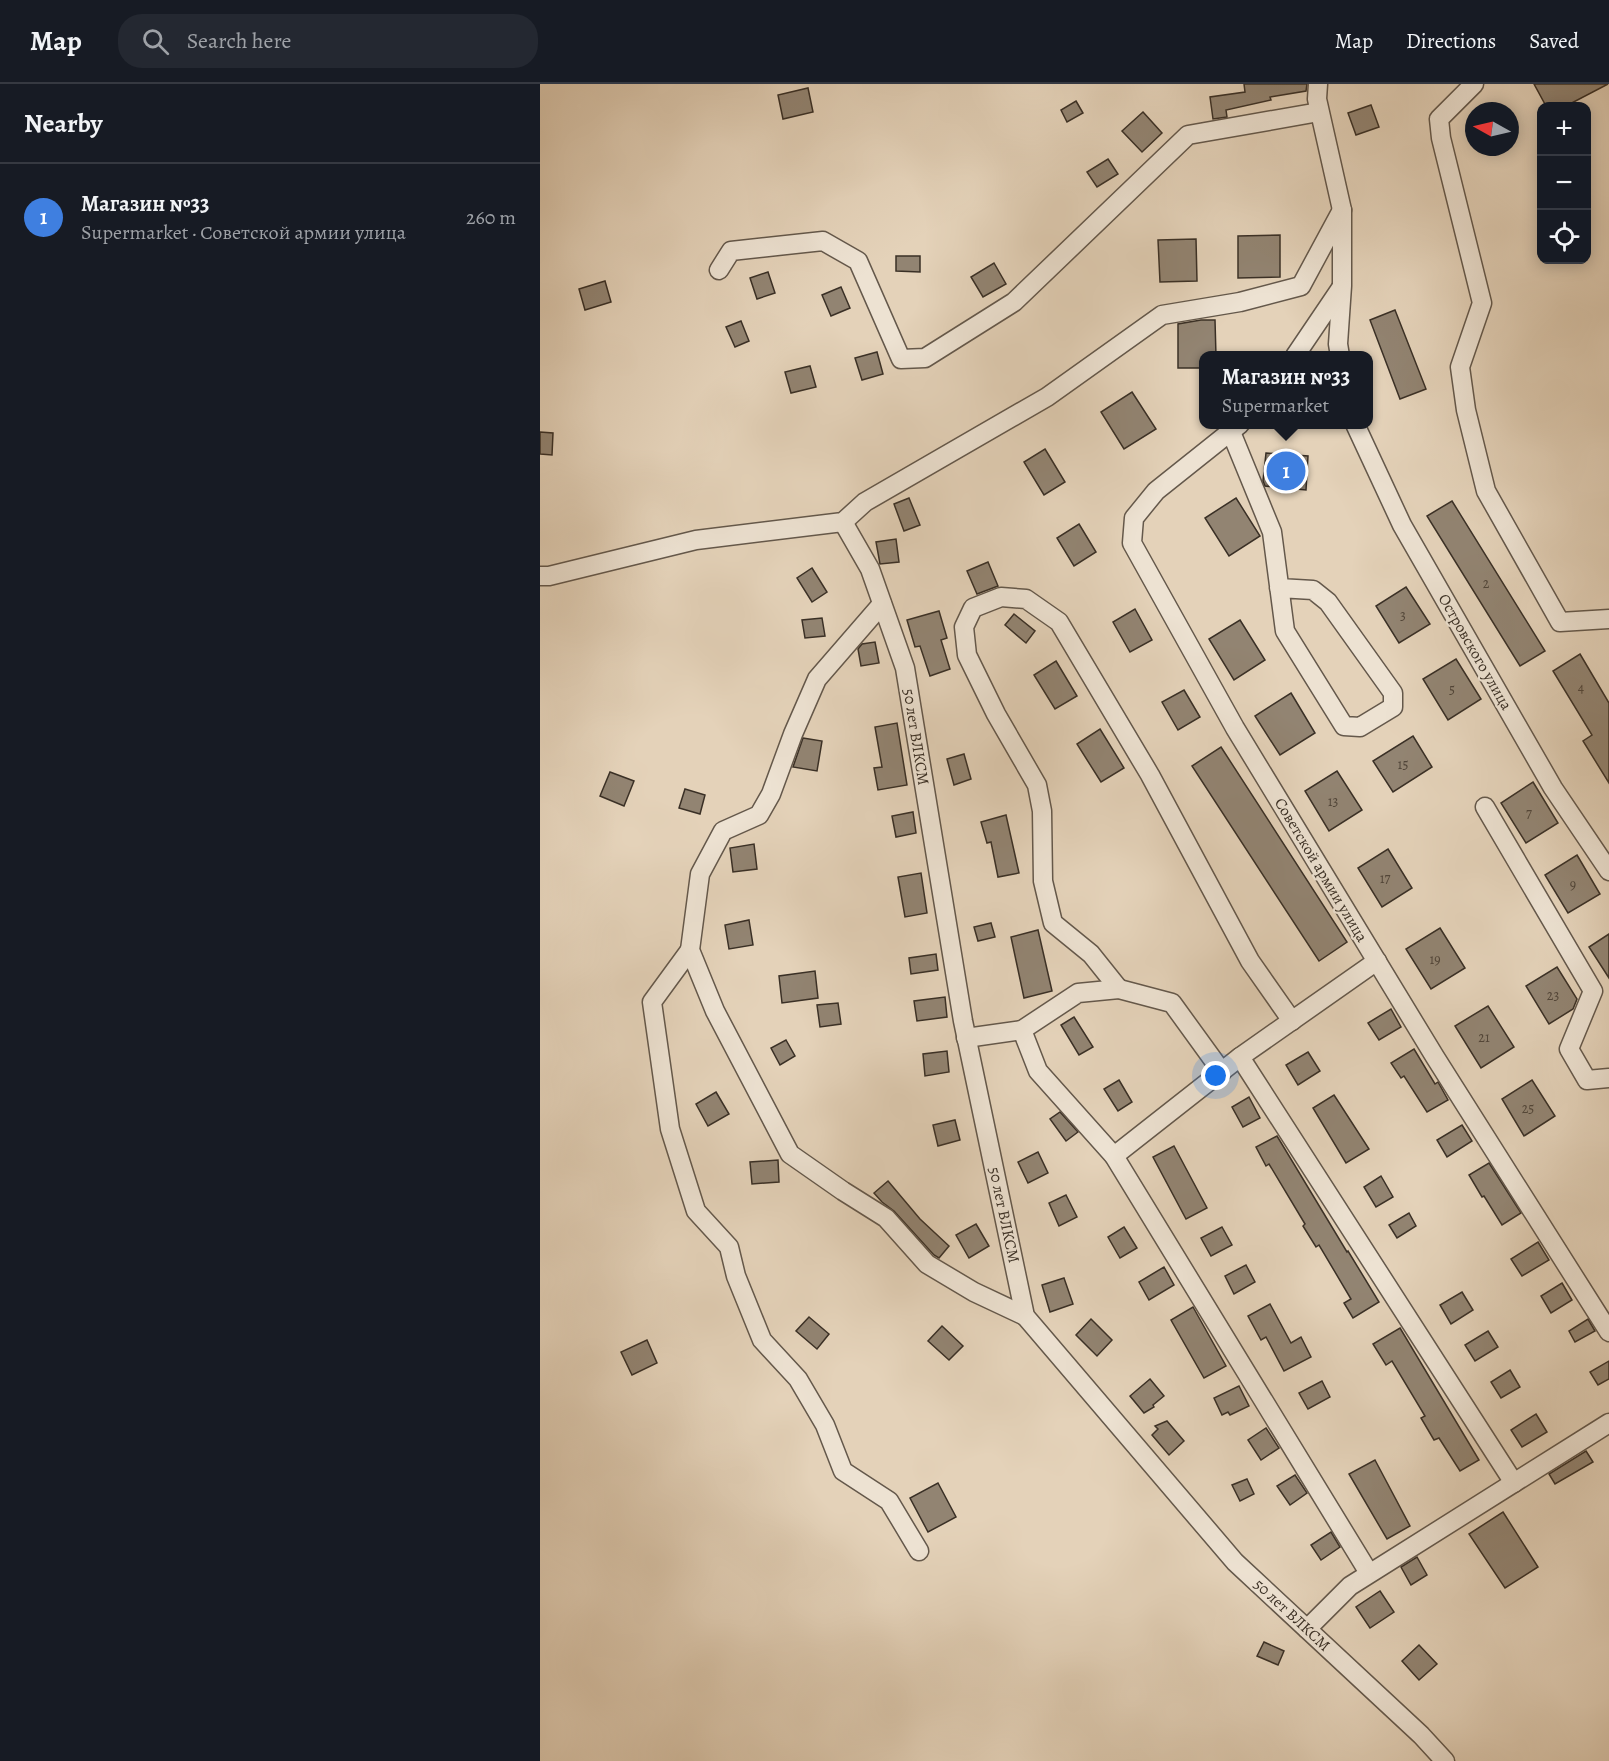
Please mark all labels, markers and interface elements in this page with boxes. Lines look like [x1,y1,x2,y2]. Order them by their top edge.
search box [118,14,538,68]
text: Map [30,22,82,60]
icon: search [139,25,172,58]
text: Search here [187,26,291,56]
text: Map [1335,27,1373,55]
text: Directions [1406,27,1496,55]
text: Saved [1529,27,1579,55]
north arrow [1465,102,1519,156]
map controls [1537,102,1591,264]
button: + [1537,102,1591,156]
text: Nearby [24,106,103,141]
button: − [1537,156,1591,210]
text: Магазин №33 [81,189,210,219]
text: 1 [40,204,47,231]
text: 260 m [466,204,516,231]
button: locate [1537,210,1591,264]
text: Supermarket · Советской армии улица [81,219,406,246]
popup [1199,351,1373,429]
text: Магазин №33 [1222,362,1350,392]
text: Supermarket [1222,392,1329,419]
pin: 1 [1266,448,1306,494]
house number: 2 [1483,574,1490,593]
street label: Островского улица [1433,590,1518,715]
house number: 3 [1400,606,1406,625]
house number: 4 [1578,678,1584,697]
house number: 5 [1449,680,1455,699]
street label: 50 лет ВЛКСМ [898,687,934,787]
house number: 15 [1398,755,1408,774]
house number: 13 [1328,792,1338,811]
street label: Советской армии улица [1269,794,1373,947]
house number: 7 [1526,804,1532,823]
house number: 17 [1380,869,1390,888]
house number: 9 [1570,875,1576,894]
house number: 19 [1429,950,1441,969]
house number: 23 [1547,986,1559,1005]
house number: 21 [1478,1028,1490,1047]
your location [1201,1061,1230,1090]
house number: 25 [1522,1099,1534,1118]
street label: 50 лет ВЛКСМ [983,1165,1025,1265]
street label: 50 лет ВЛКСМ [1249,1574,1335,1656]

